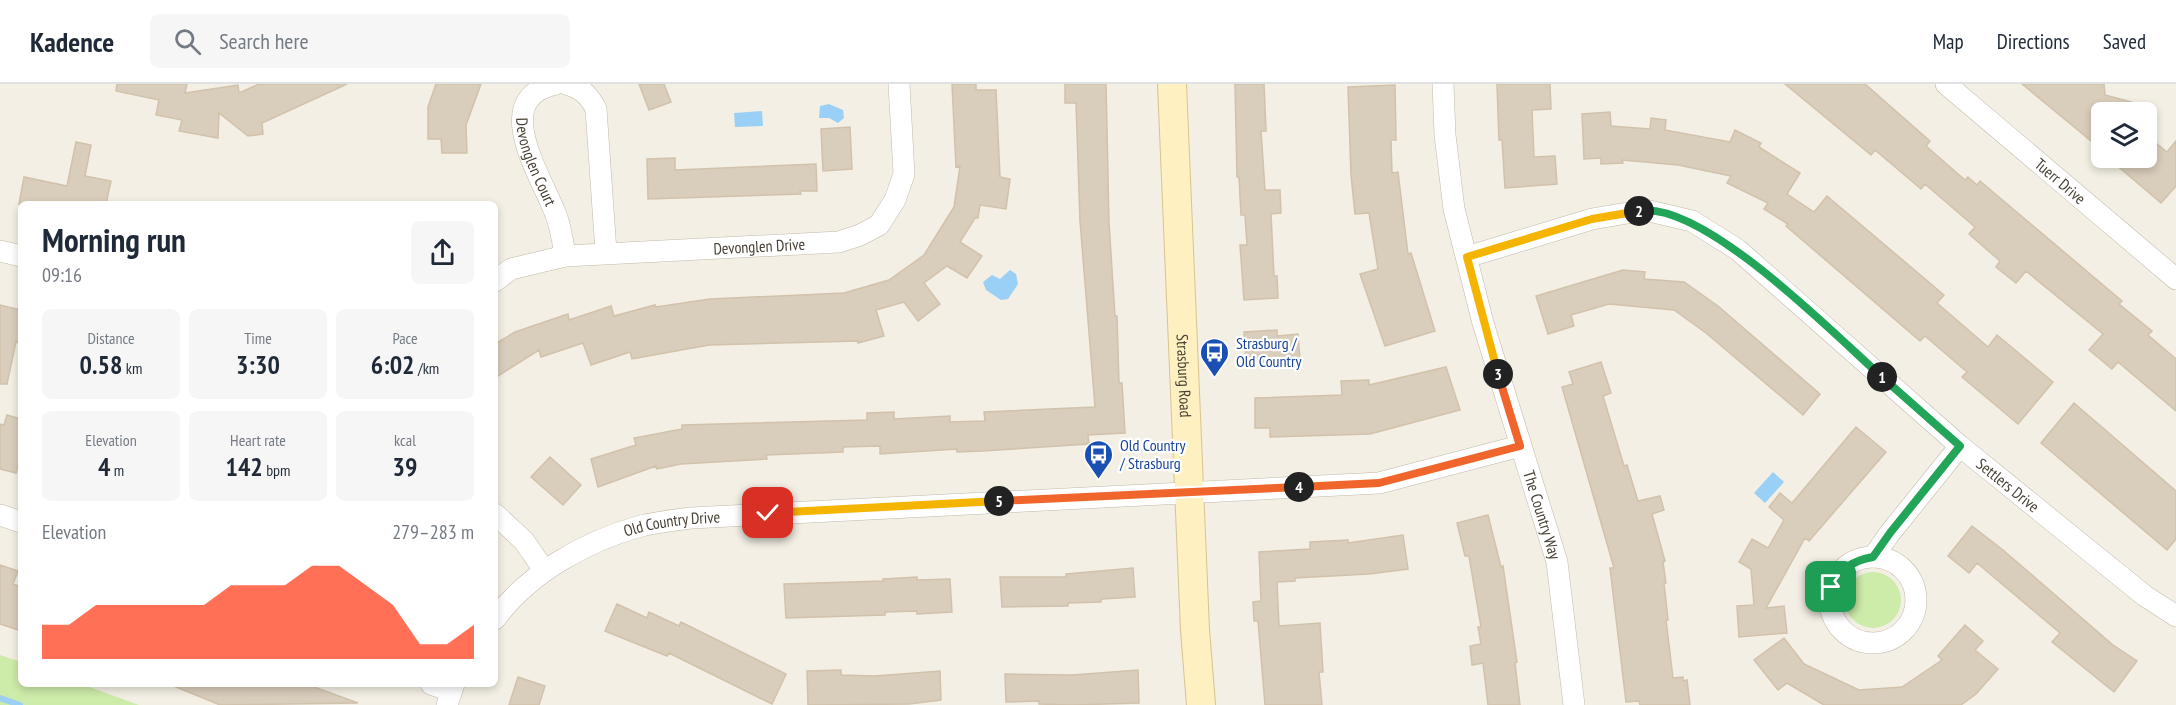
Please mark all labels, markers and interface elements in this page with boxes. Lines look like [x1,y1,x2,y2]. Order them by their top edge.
search box [150,14,570,68]
text: Kadence [30,23,114,60]
icon: search [171,25,204,58]
text: Search here [219,27,309,55]
text: Map [1933,28,1964,55]
text: Directions [1997,28,2070,55]
text: Saved [2103,28,2146,55]
map controls [2091,102,2157,168]
button: layers [2091,102,2157,168]
street label: Devonglen Court [512,118,561,209]
street label: Tuerr Drive [2031,154,2090,208]
pin: 2 [1624,196,1654,226]
text: 2 [1635,201,1643,221]
text: Morning run [42,218,186,261]
button: share [411,221,474,284]
street label: Devonglen Drive [713,234,806,258]
text: 09:16 [42,262,82,288]
text: Distance [87,328,135,348]
text: Time [244,328,272,348]
text: Pace [392,328,418,348]
place label: Strasburg / Old Country [1236,333,1301,371]
street label: Strasburg Road [1173,334,1196,418]
bus stop icon: Strasburg / Old Country [1199,336,1231,378]
text: 0.58 [80,348,122,381]
text: 3:30 [236,348,280,381]
text: 6:02 [371,348,415,381]
text: km [122,358,142,378]
text: /km [415,358,439,378]
pin: 3 [1483,359,1513,389]
pin: 1 [1867,362,1897,392]
text: 3 [1494,364,1502,384]
text: 1 [1878,367,1886,387]
text: Elevation [85,430,137,450]
text: Heart rate [230,430,286,450]
text: kcal [394,430,416,450]
place label: Old Country / Strasburg [1119,435,1185,473]
bus stop icon: Old Country / Strasburg [1083,438,1115,480]
text: 4 [98,450,110,483]
text: 142 [225,450,263,483]
text: 39 [393,450,417,483]
street label: Settlers Drive [1973,454,2043,516]
text: m [110,460,124,480]
text: bpm [263,460,291,480]
street label: The Country Way [1519,468,1566,562]
pin: 4 [1284,472,1314,502]
text: 4 [1295,477,1303,497]
pin: 5 [984,486,1014,516]
pin [742,487,793,538]
text: 5 [995,491,1003,511]
icon: check [751,496,784,529]
street label: Old Country Drive [621,507,720,541]
text: Elevation [42,519,106,545]
text: 279–283 m [392,519,474,545]
pin [1805,561,1856,612]
icon: arrive [1814,570,1847,603]

